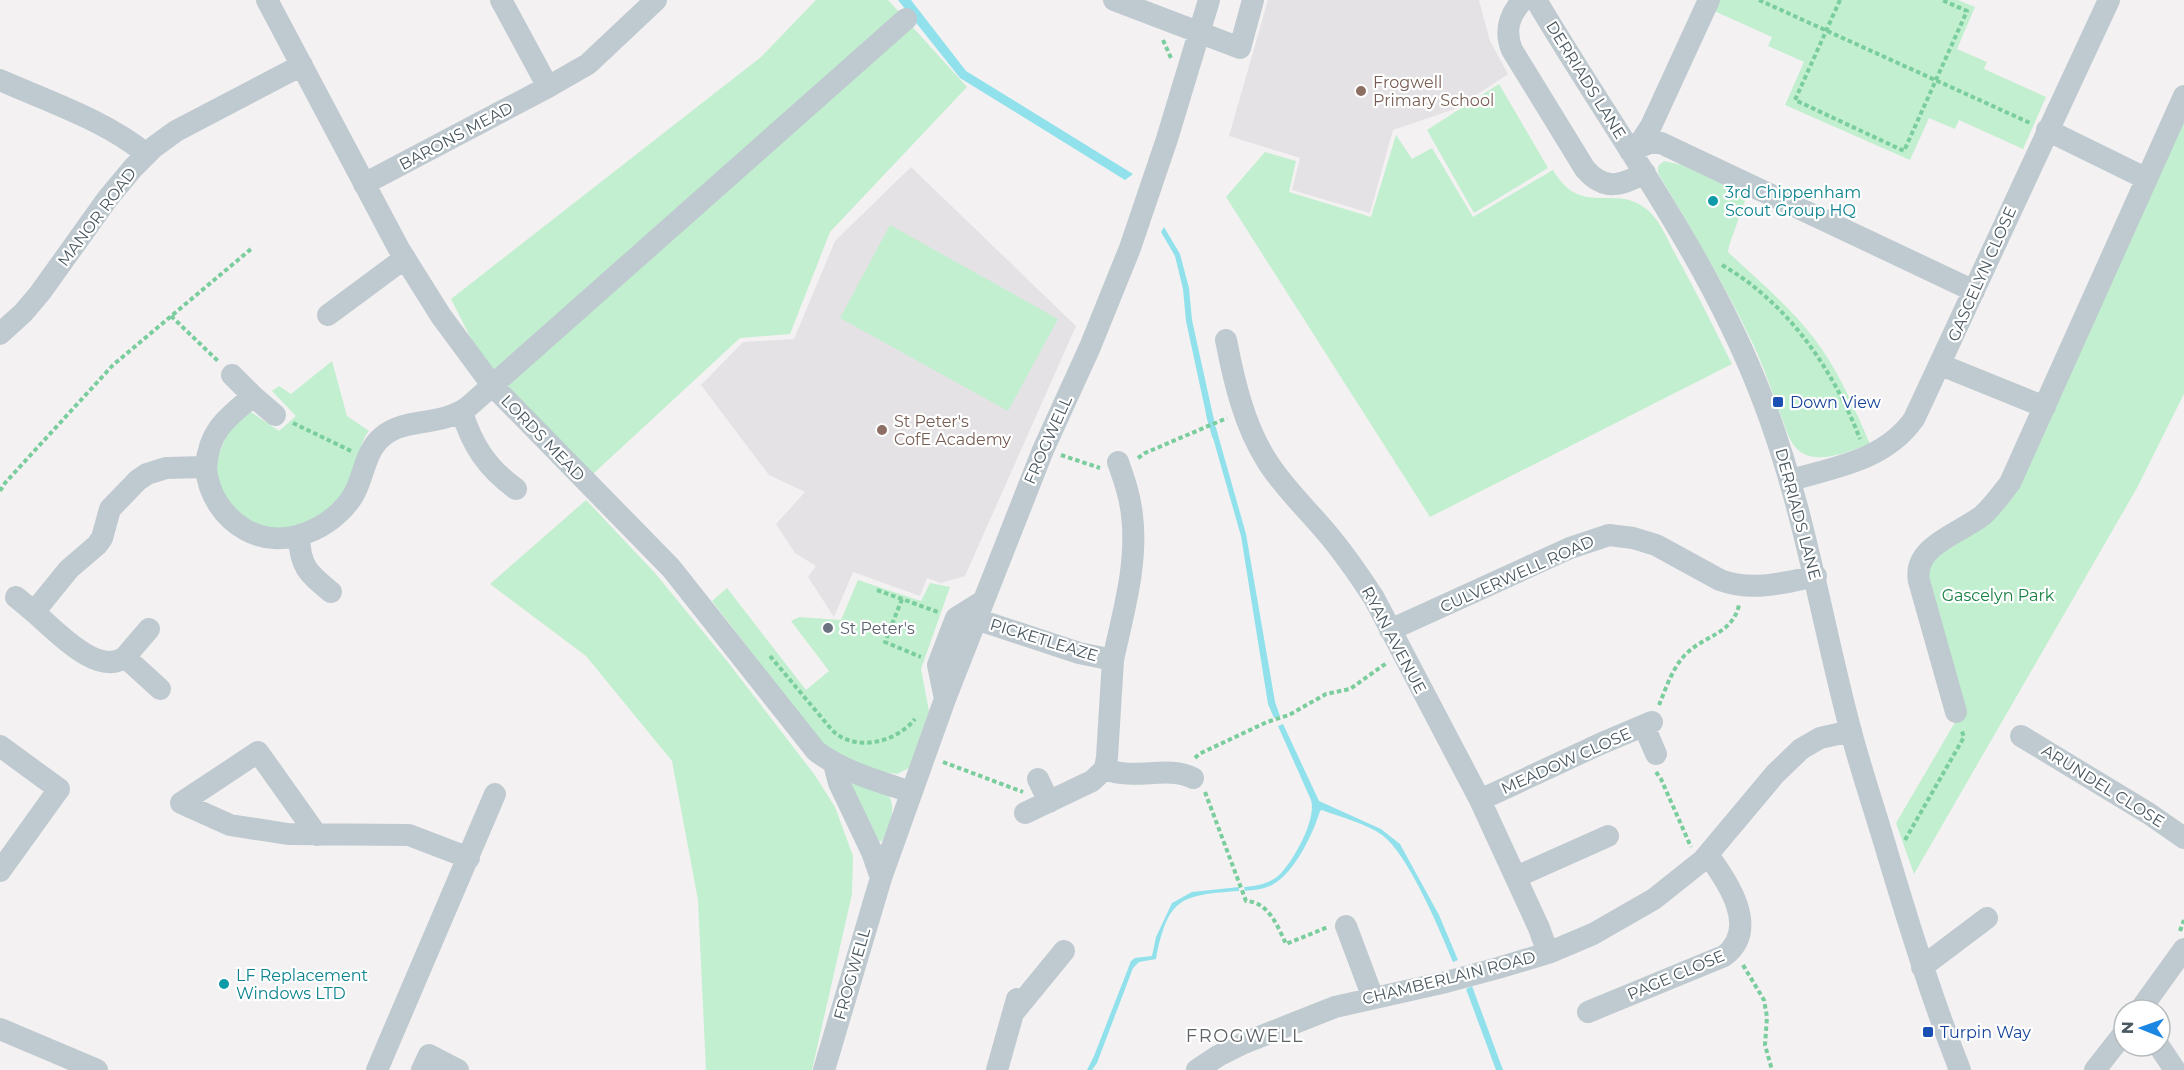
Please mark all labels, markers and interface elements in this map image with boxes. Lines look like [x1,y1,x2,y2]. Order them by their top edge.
street label: DERRIADS LANE [1542,18,1630,142]
place label: Frogwell Primary School [1373,73,1494,110]
marker: Frogwell Primary School [1354,84,1368,98]
street label: BARONS MEAD [396,98,516,174]
street label: MANOR ROAD [54,164,140,270]
place label: 3rd Chippenham Scout Group HQ [1725,183,1861,220]
marker: 3rd Chippenham Scout Group HQ [1706,194,1720,208]
street label: GASCELYN CLOSE [1944,204,2020,344]
street label: LORDS MEAD [497,391,589,485]
street label: FROGWELL [1020,392,1076,487]
place label: Down View [1790,393,1881,412]
marker: Down View [1771,395,1785,409]
place label: St Peter's CofE Academy [894,412,1011,449]
marker: St Peter's CofE Academy [875,423,889,437]
street label: DERRIADS LANE [1771,446,1825,582]
street label: CULVERWELL ROAD [1437,531,1597,617]
street label: RYAN AVENUE [1358,583,1430,697]
park label: Gascelyn Park [1942,586,2055,605]
street label: PICKETLEAZE [988,615,1100,665]
place label: St Peter's [840,619,915,638]
marker: St Peter's [821,621,835,635]
street label: MEADOW CLOSE [1498,724,1634,798]
street label: ARUNDEL CLOSE [2038,741,2168,831]
street label: FROGWELL [830,925,874,1022]
street label: PAGE CLOSE [1624,946,1728,1004]
street label: CHAMBERLAIN ROAD [1360,947,1538,1009]
place label: LF Replacement Windows LTD [236,966,369,1003]
marker: LF Replacement Windows LTD [217,977,231,991]
north arrow [2112,998,2172,1058]
text: N [2118,1021,2137,1034]
place label: Turpin Way [1940,1023,2031,1042]
district label: FROGWELL [1186,1025,1304,1047]
marker: Turpin Way [1921,1025,1935,1039]

